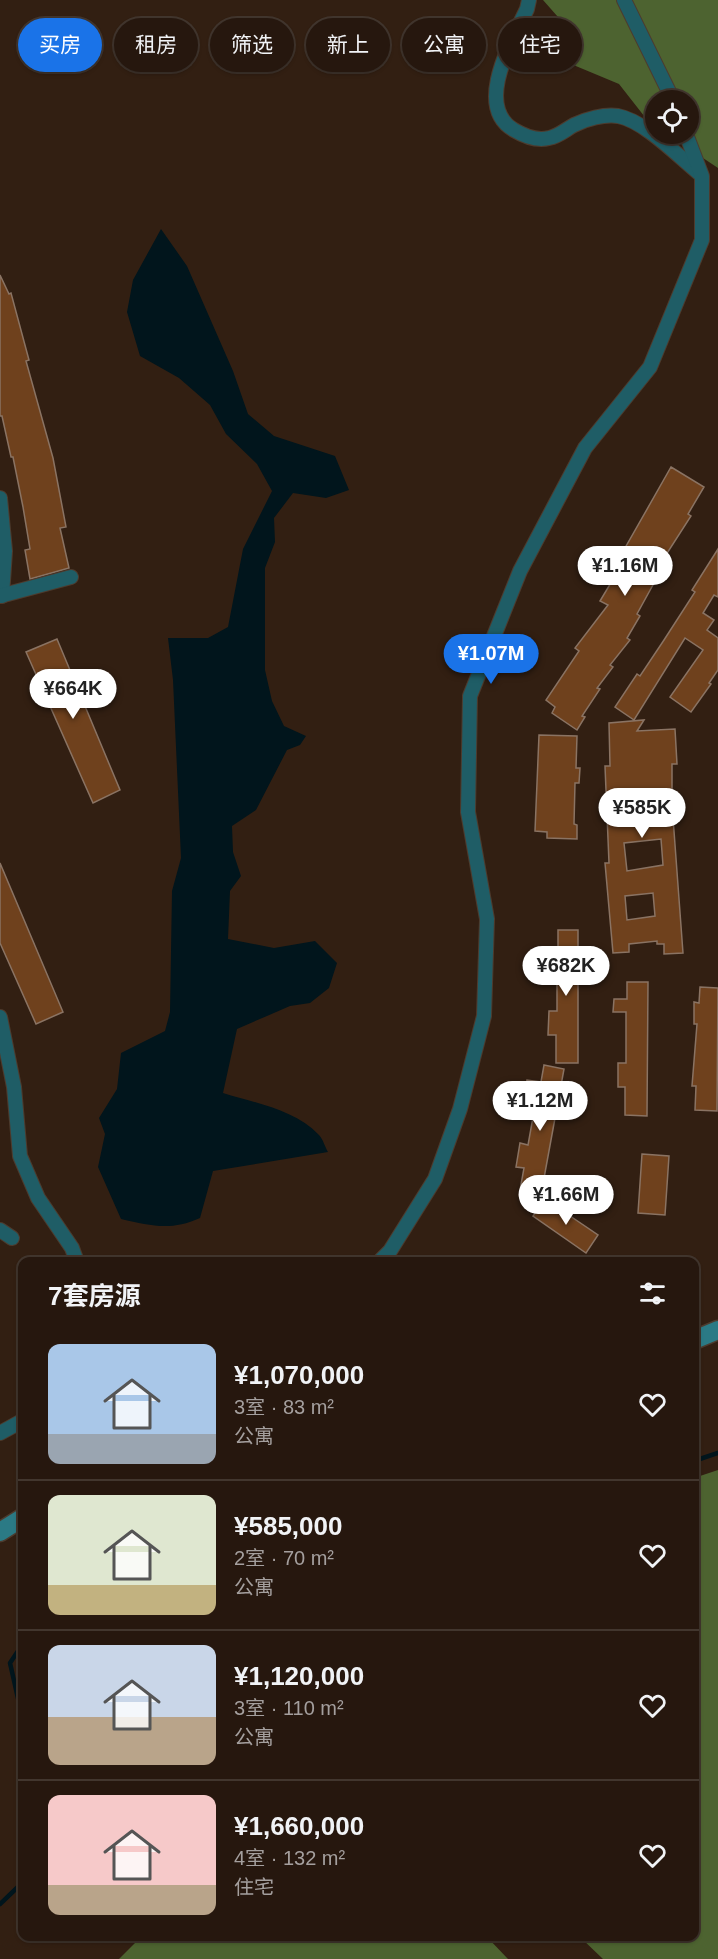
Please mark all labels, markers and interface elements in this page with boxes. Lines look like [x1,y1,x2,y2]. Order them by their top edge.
chip: 买房 [18,18,102,72]
chip: 租房 [114,18,198,72]
chip: 筛选 [210,18,294,72]
chip: 新上 [306,18,390,72]
chip: 公寓 [402,18,486,72]
chip: 住宅 [498,18,582,72]
map controls [645,90,699,144]
button: locate [645,90,699,144]
pin: ¥1.16M [576,546,674,597]
text: ¥1.16M [592,554,658,576]
pin: ¥1.07M [442,634,540,685]
text: ¥1.07M [458,642,524,664]
pin: ¥664K [31,669,115,720]
text: ¥664K [44,677,102,699]
pin: ¥585K [600,788,684,839]
text: ¥585K [613,796,671,818]
pin: ¥682K [524,946,608,997]
text: ¥682K [537,954,595,976]
pin: ¥1.12M [491,1081,589,1132]
text: ¥1.12M [507,1089,573,1111]
pin: ¥1.66M [517,1175,615,1226]
text: ¥1.66M [533,1183,599,1205]
icon: filters [636,1277,669,1310]
text: 7套房源 [48,1281,140,1311]
text: ¥1,070,000 [234,1360,364,1390]
icon: home [96,1368,168,1440]
icon: heart [636,1388,669,1421]
text: 3室 · 83 m² [234,1396,334,1418]
text: 公寓 [234,1425,274,1447]
text: ¥585,000 [234,1511,342,1541]
icon: home [96,1519,168,1591]
icon: heart [636,1539,669,1572]
text: 2室 · 70 m² [234,1547,334,1569]
text: 公寓 [234,1576,274,1598]
text: ¥1,120,000 [234,1661,364,1691]
icon: home [96,1669,168,1741]
icon: heart [636,1689,669,1722]
text: 3室 · 110 m² [234,1697,344,1719]
text: 公寓 [234,1726,274,1748]
text: ¥1,660,000 [234,1811,364,1841]
icon: home [96,1819,168,1891]
icon: heart [636,1839,669,1872]
text: 4室 · 132 m² [234,1847,345,1869]
text: 住宅 [234,1876,274,1898]

